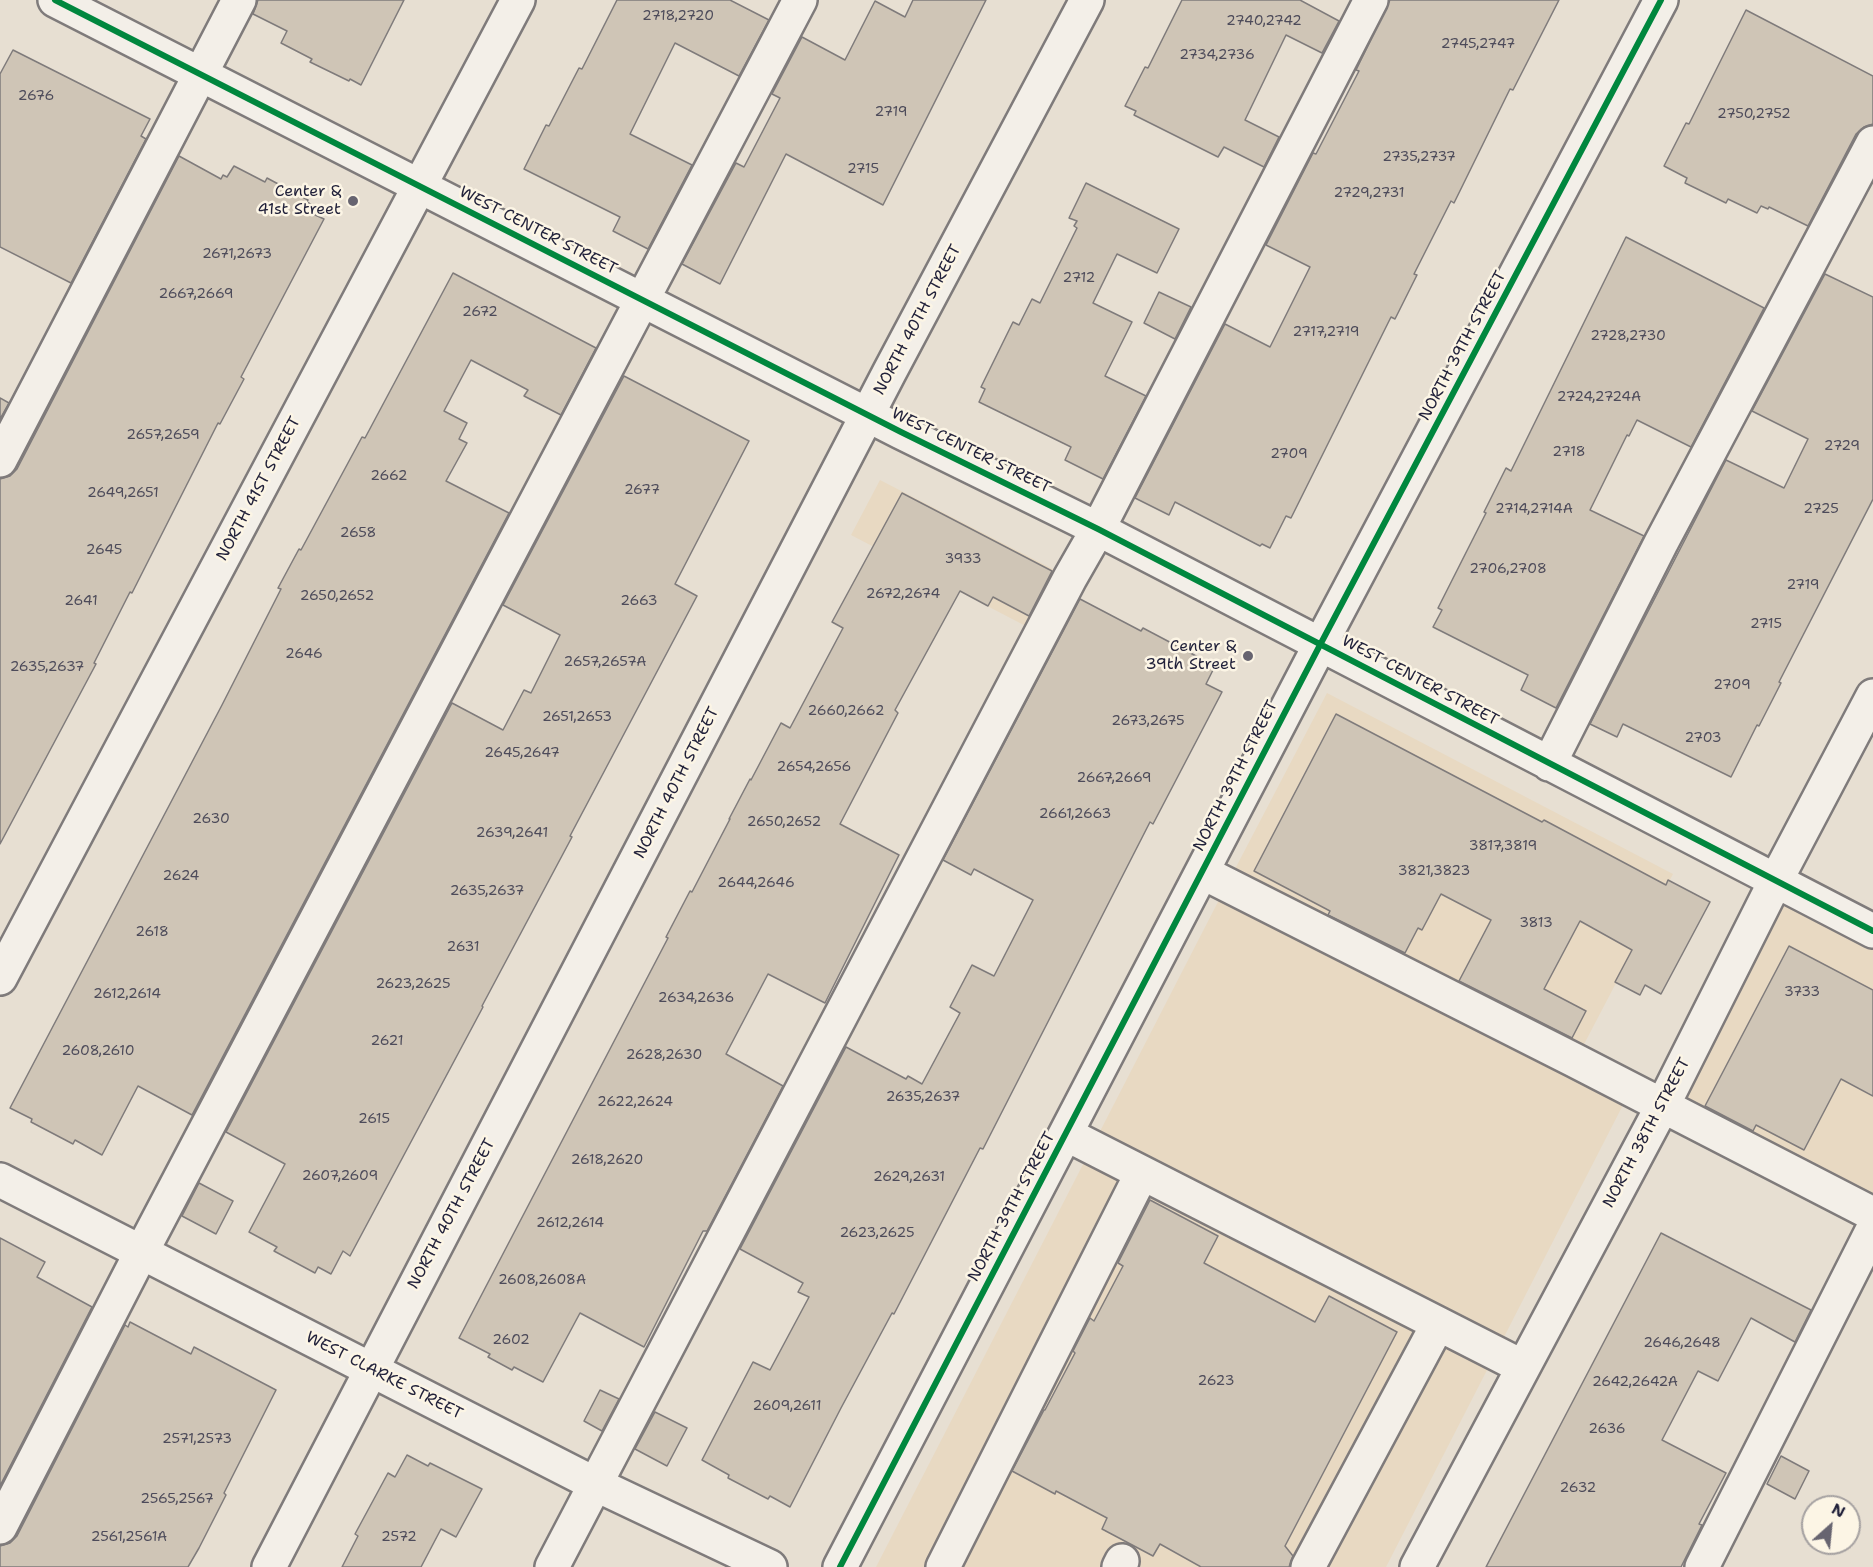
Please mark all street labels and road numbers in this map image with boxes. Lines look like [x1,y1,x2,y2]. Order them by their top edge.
street label: WEST CENTER STREET [456,183,620,279]
street label: NORTH 40TH STREET [870,242,966,398]
street label: NORTH 39TH STREET [1415,268,1511,424]
street label: WEST CENTER STREET [888,404,1054,498]
street label: NORTH 41ST STREET [213,414,305,564]
street label: WEST CENTER STREET [1338,631,1502,731]
street label: NORTH 39TH STREET [1190,697,1282,855]
street label: NORTH 40TH STREET [630,704,724,862]
street label: NORTH 38TH STREET [1599,1055,1695,1211]
street label: NORTH 39TH STREET [964,1129,1060,1285]
street label: NORTH 40TH STREET [404,1136,500,1292]
street label: WEST CLARKE STREET [302,1328,466,1424]

